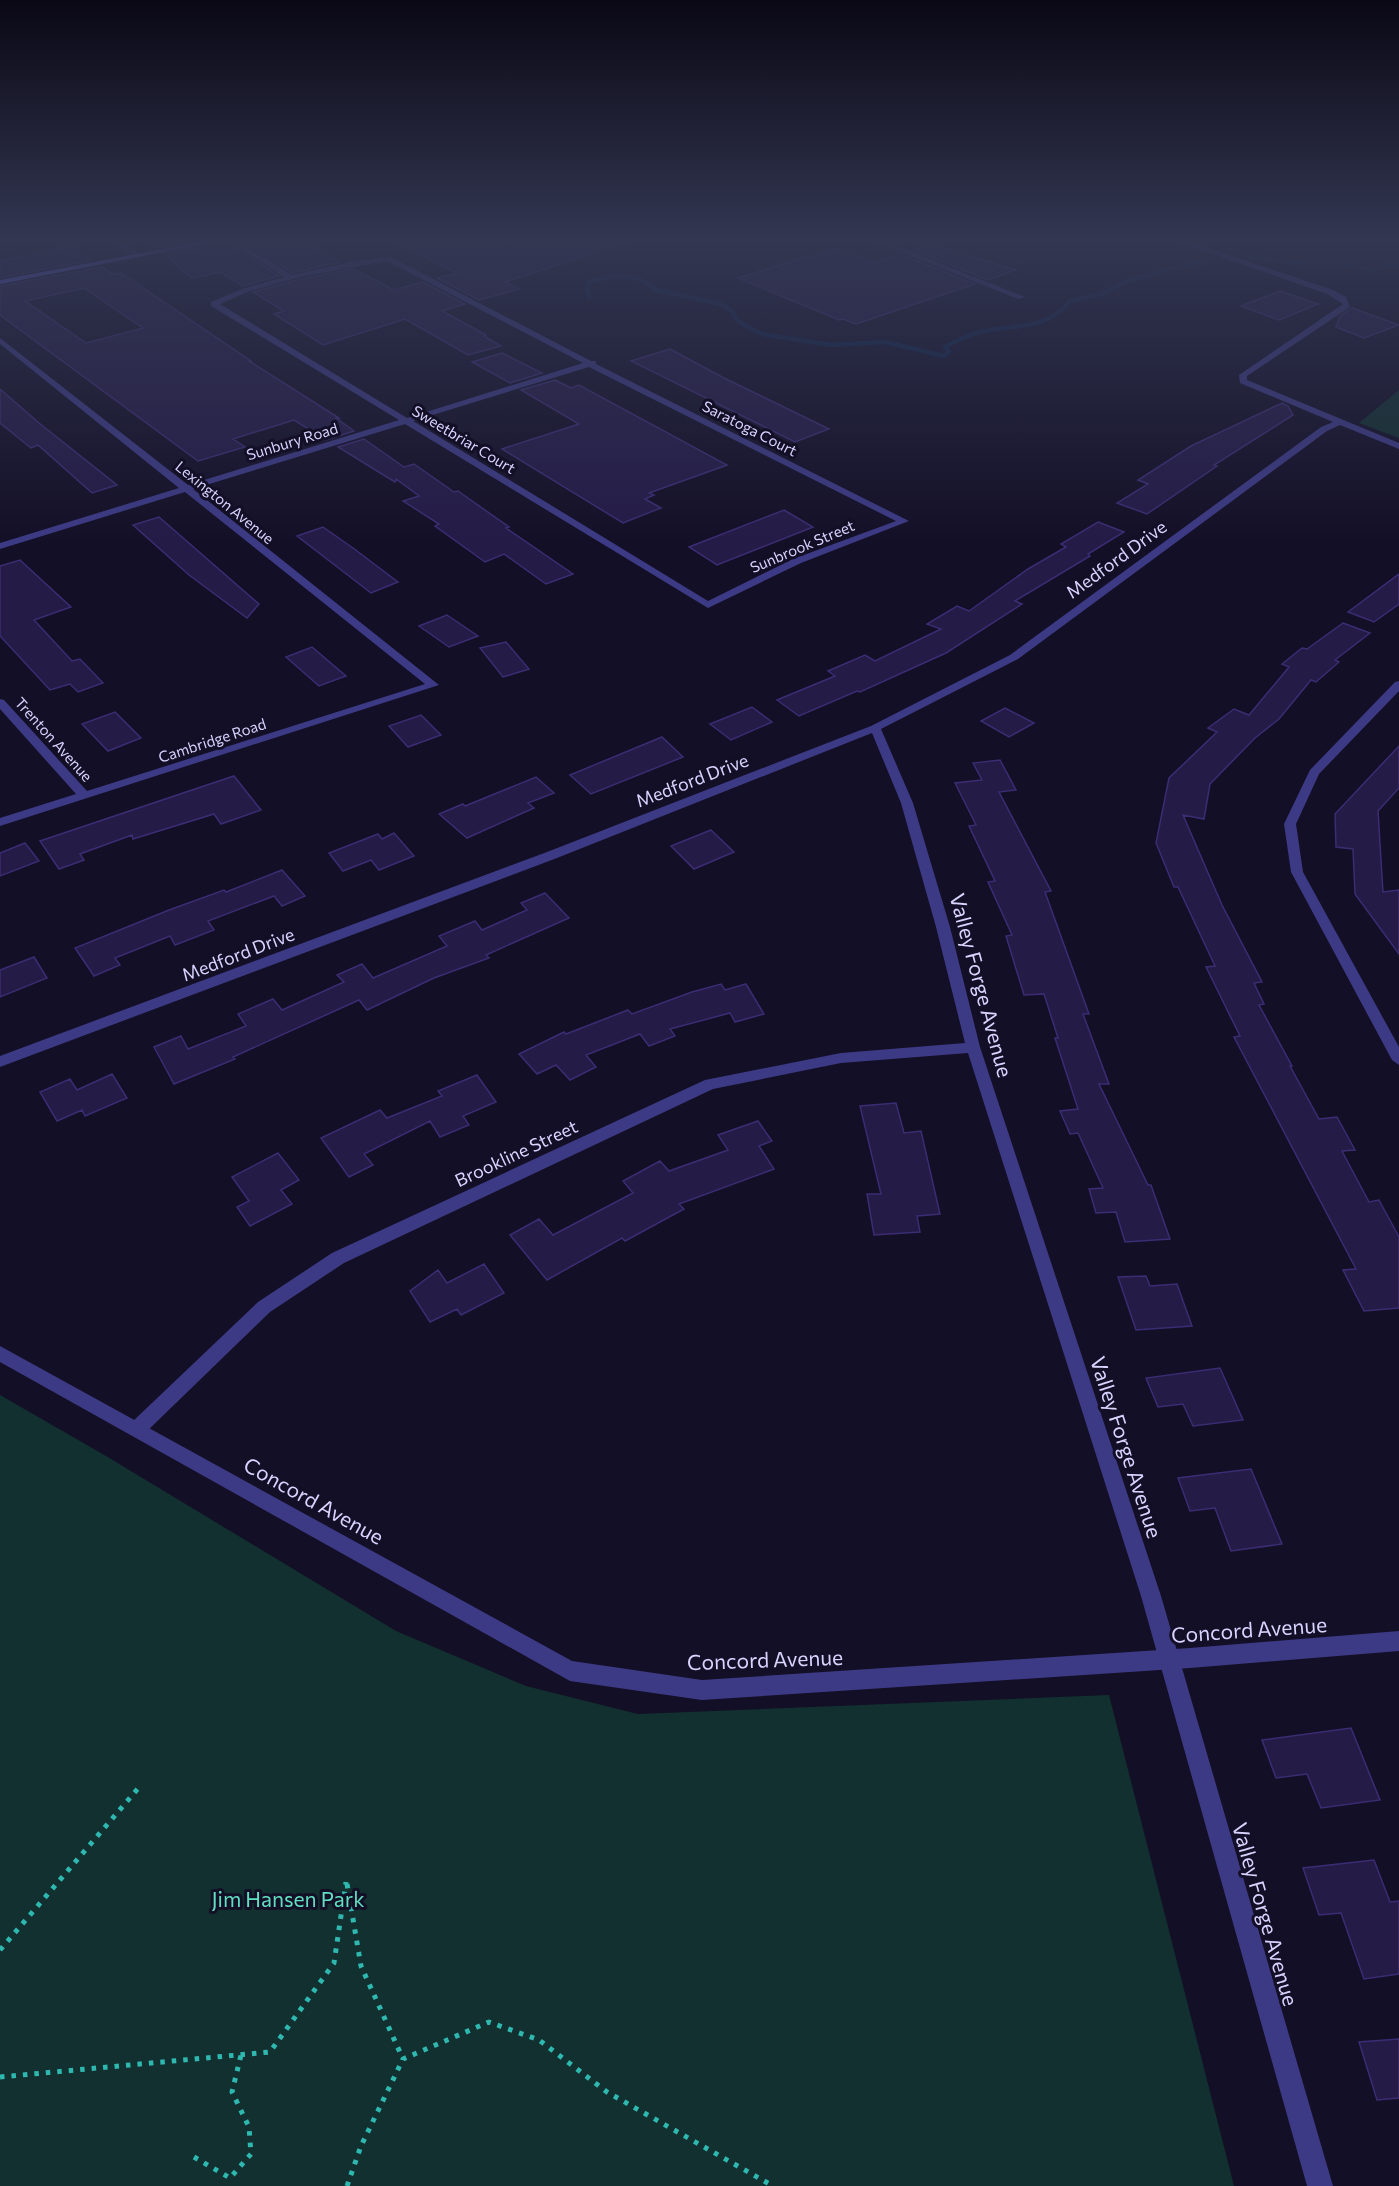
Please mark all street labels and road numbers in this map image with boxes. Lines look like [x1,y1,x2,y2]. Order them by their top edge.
street label: Saratoga Court [700,396,800,460]
street label: Sweetbriar Court [409,401,519,477]
street label: Sunbury Road [244,419,340,463]
street label: Lexington Avenue [172,457,278,547]
street label: Medford Drive [1062,515,1170,603]
street label: Sunbrook Street [747,516,857,576]
street label: Trenton Avenue [11,693,97,785]
street label: Cambridge Road [156,714,268,766]
street label: Medford Drive [633,748,751,812]
street label: Valley Forge Avenue [945,890,1019,1080]
street label: Medford Drive [179,922,297,986]
street label: Brookline Street [451,1115,581,1191]
street label: Valley Forge Avenue [1086,1353,1168,1541]
street label: Concord Avenue [240,1451,388,1549]
street label: Concord Avenue [1170,1611,1328,1647]
street label: Concord Avenue [687,1644,843,1674]
street label: Valley Forge Avenue [1228,1819,1304,2009]

